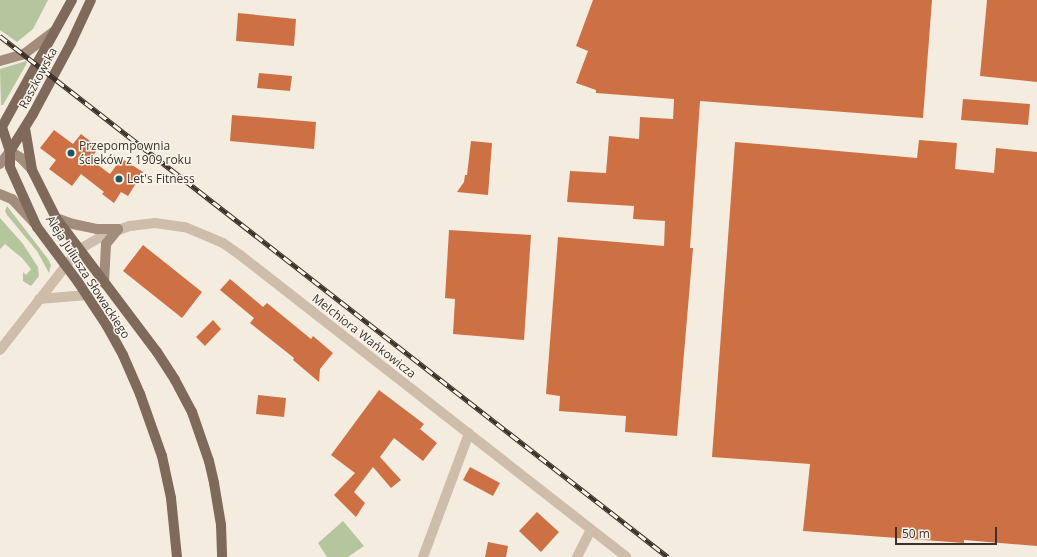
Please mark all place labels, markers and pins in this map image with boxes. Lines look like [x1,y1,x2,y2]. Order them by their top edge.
place label: Przepompownia ścieków z 1909 roku [79,139,191,167]
marker: Przepompownia ścieków z 1909 roku [66,148,76,158]
place label: Let's Fitness [127,172,195,186]
marker: Let's Fitness [114,174,124,184]

